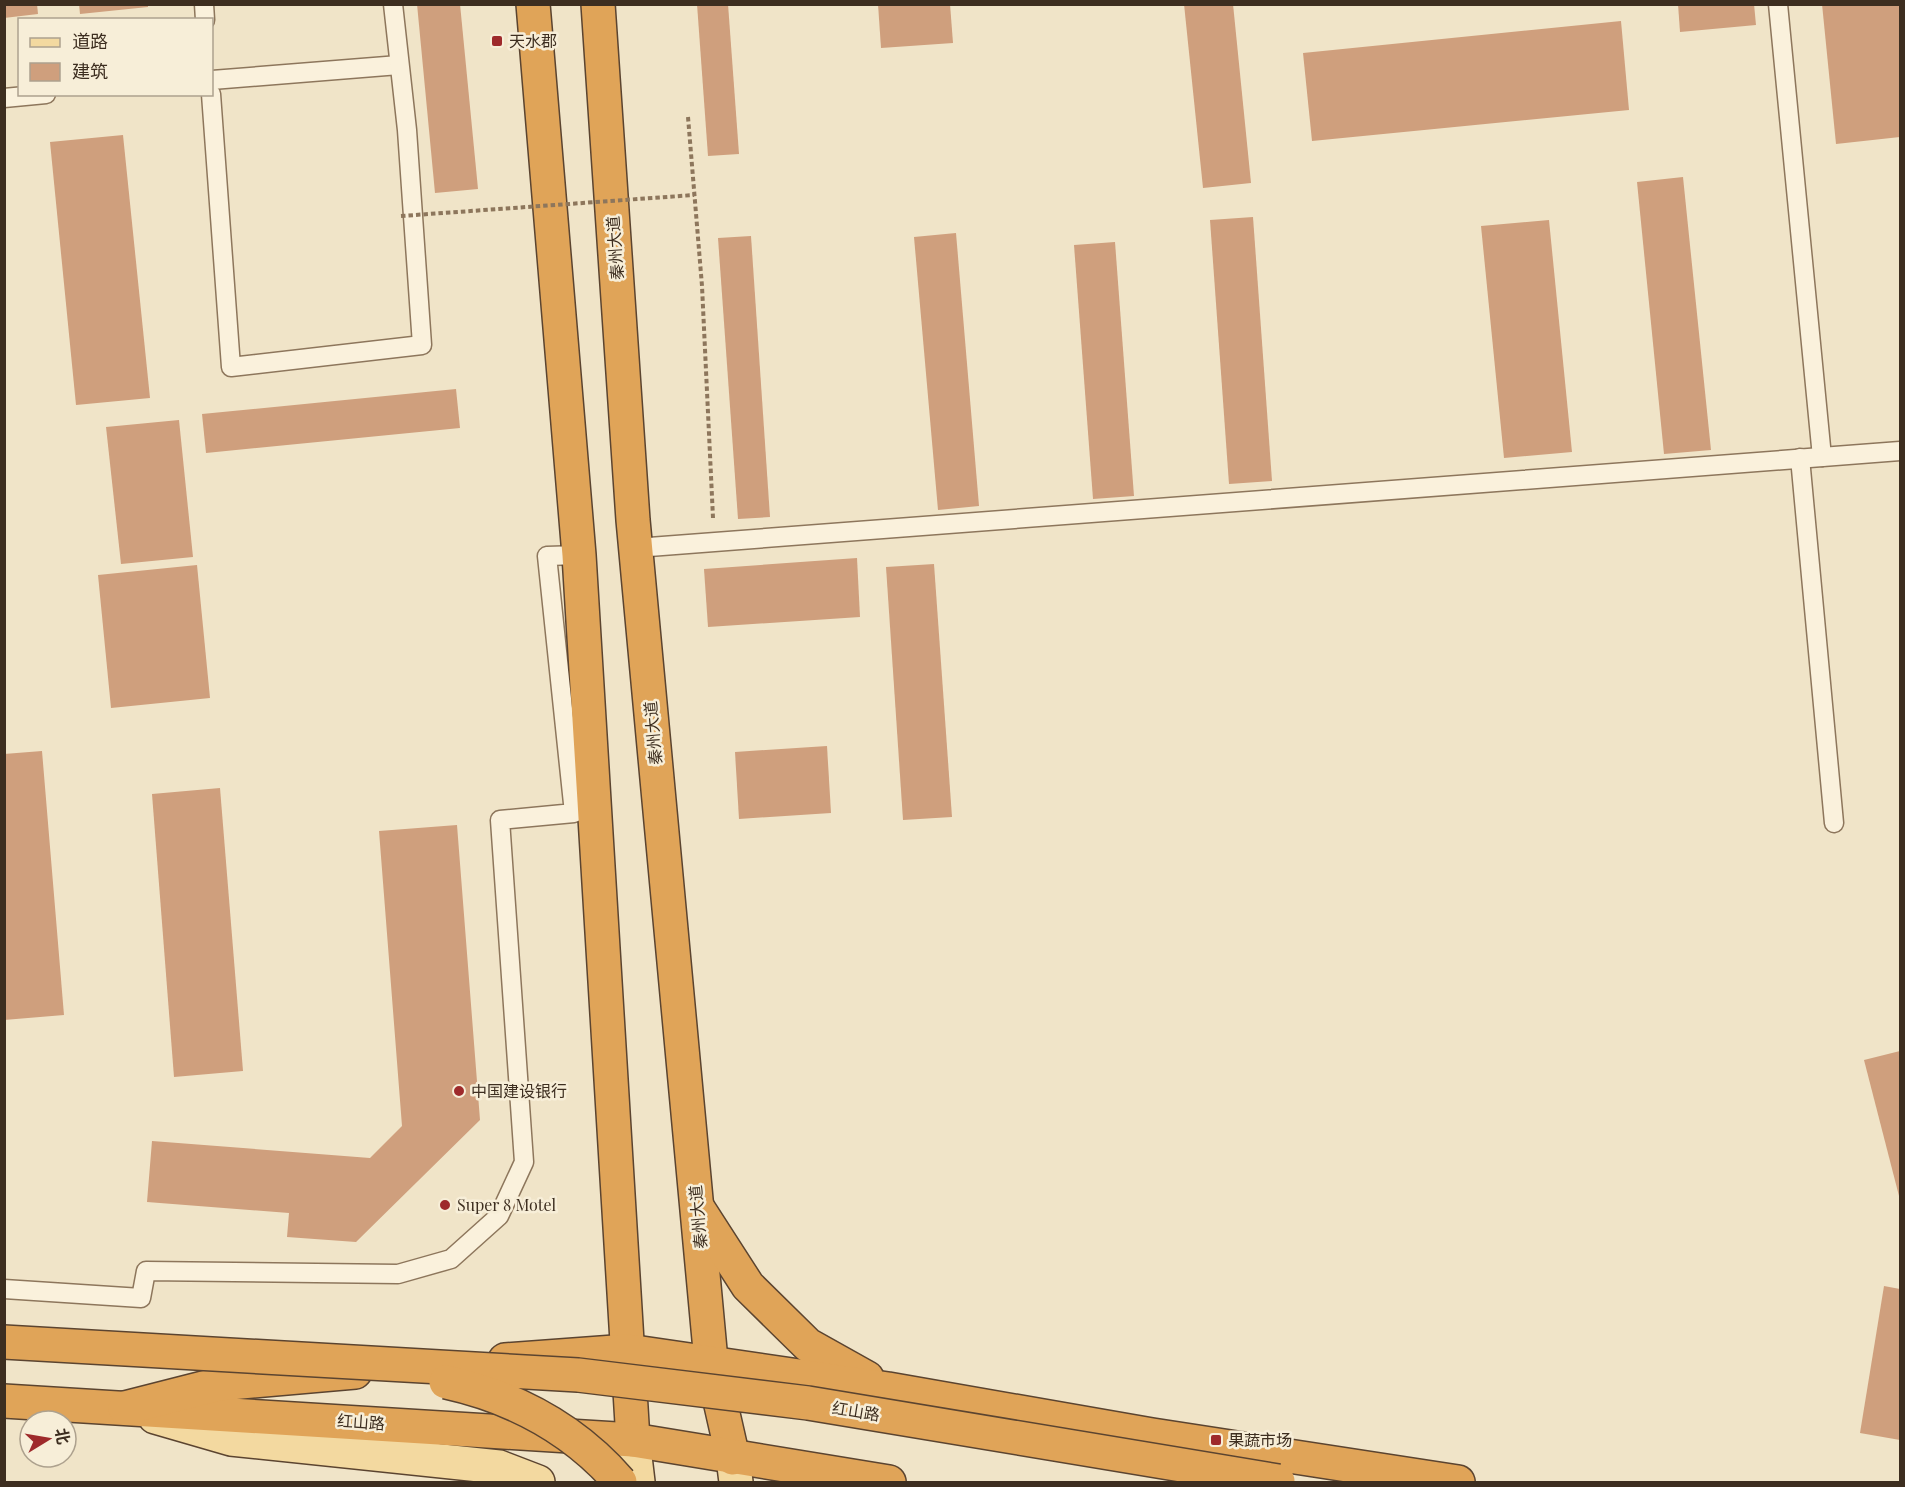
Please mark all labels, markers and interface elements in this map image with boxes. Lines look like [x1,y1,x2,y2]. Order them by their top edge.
legend [18,18,213,96]
text: 道路 [72,29,108,53]
place label: 天水郡 [509,30,557,51]
marker: 天水郡 [490,34,504,48]
text: 建筑 [72,59,108,83]
street label: 秦州大道 [602,215,627,281]
street label: 秦州大道 [639,700,666,766]
place label: 中国建设银行 [471,1080,567,1101]
marker: 中国建设银行 [452,1084,466,1098]
street label: 秦州大道 [684,1184,711,1250]
place label: Super 8 Motel [457,1194,557,1215]
marker: Super 8 Motel [438,1198,452,1212]
street label: 红山路 [831,1396,881,1425]
north arrow [18,1409,78,1469]
street label: 红山路 [336,1409,386,1434]
text: 北 [51,1426,75,1446]
place label: 果蔬市场 [1228,1429,1292,1450]
marker: 果蔬市场 [1209,1433,1223,1447]

